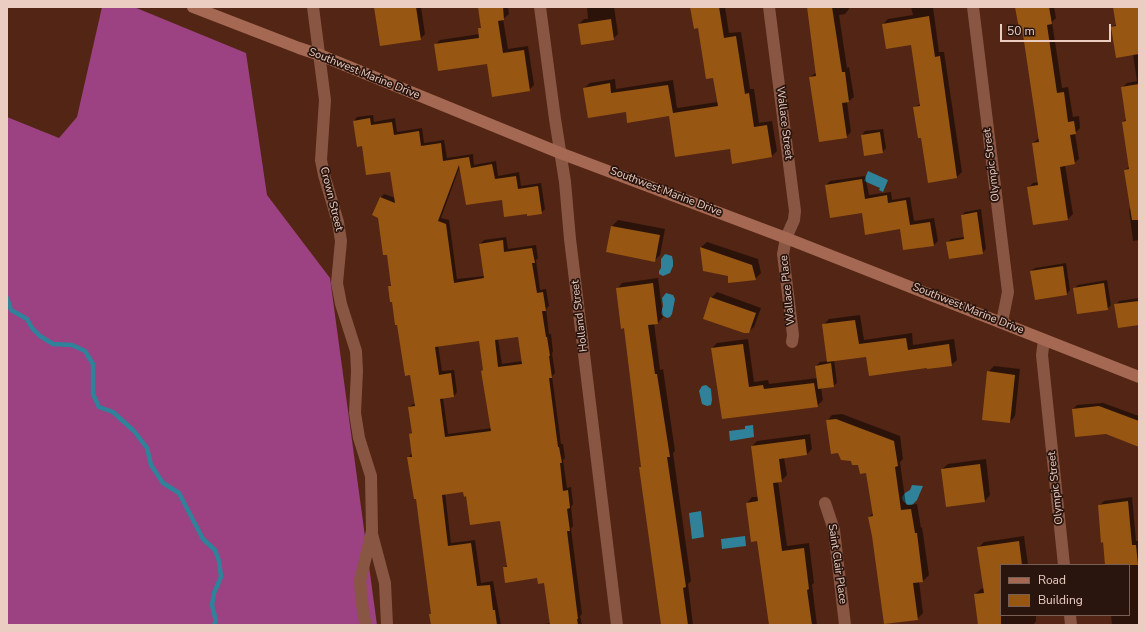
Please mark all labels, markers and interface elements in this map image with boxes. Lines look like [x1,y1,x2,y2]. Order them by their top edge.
scale bar [1002,16,1113,42]
text: 50 m [1007,23,1035,39]
street label: Southwest Marine Drive [306,46,422,102]
street label: Wallace Street [773,86,795,160]
street label: Olympic Street [981,128,1003,202]
street label: Southwest Marine Drive [608,165,724,219]
street label: Crown Street [317,166,345,232]
street label: Wallace Place [778,254,798,326]
street label: Holland Street [569,279,591,353]
street label: Southwest Marine Drive [910,281,1026,337]
street label: Olympic Street [1046,451,1066,525]
street label: Saint Clair Place [825,523,849,605]
legend [1000,564,1130,616]
text: Road [1038,572,1066,588]
text: Building [1038,592,1083,608]

